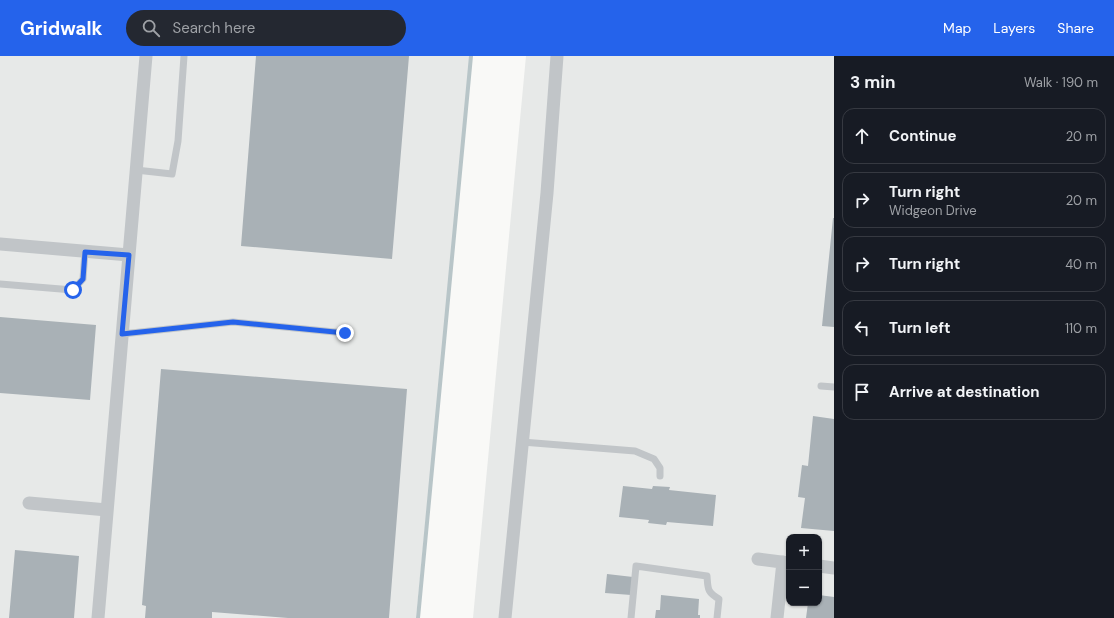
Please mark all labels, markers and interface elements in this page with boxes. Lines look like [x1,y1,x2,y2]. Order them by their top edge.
search box [126,10,406,46]
text: Gridwalk [20,16,102,41]
icon: search [140,17,162,39]
text: Search here [172,18,255,38]
text: Map [943,19,971,37]
text: Layers [993,19,1035,37]
text: Share [1057,19,1094,37]
text: 3 min [850,71,895,93]
text: Walk · 190 m [1024,74,1098,91]
icon: ahead [851,125,873,147]
text: Continue [889,126,957,146]
text: 20 m [1066,128,1097,145]
text: Turn right [889,182,960,202]
icon: right [851,189,873,211]
text: 20 m [1066,192,1097,209]
text: Widgeon Drive [889,202,977,219]
icon: right [851,253,873,275]
text: Turn right [889,254,960,274]
text: 40 m [1065,256,1097,273]
route start [64,281,82,299]
icon: left [851,317,873,339]
text: Turn left [889,318,950,338]
text: 110 m [1065,320,1097,337]
route end [336,324,354,342]
icon: arrive [851,381,873,403]
text: Arrive at destination [889,382,1040,402]
map controls [786,534,822,606]
button: + [786,534,822,570]
button: − [786,570,822,606]

